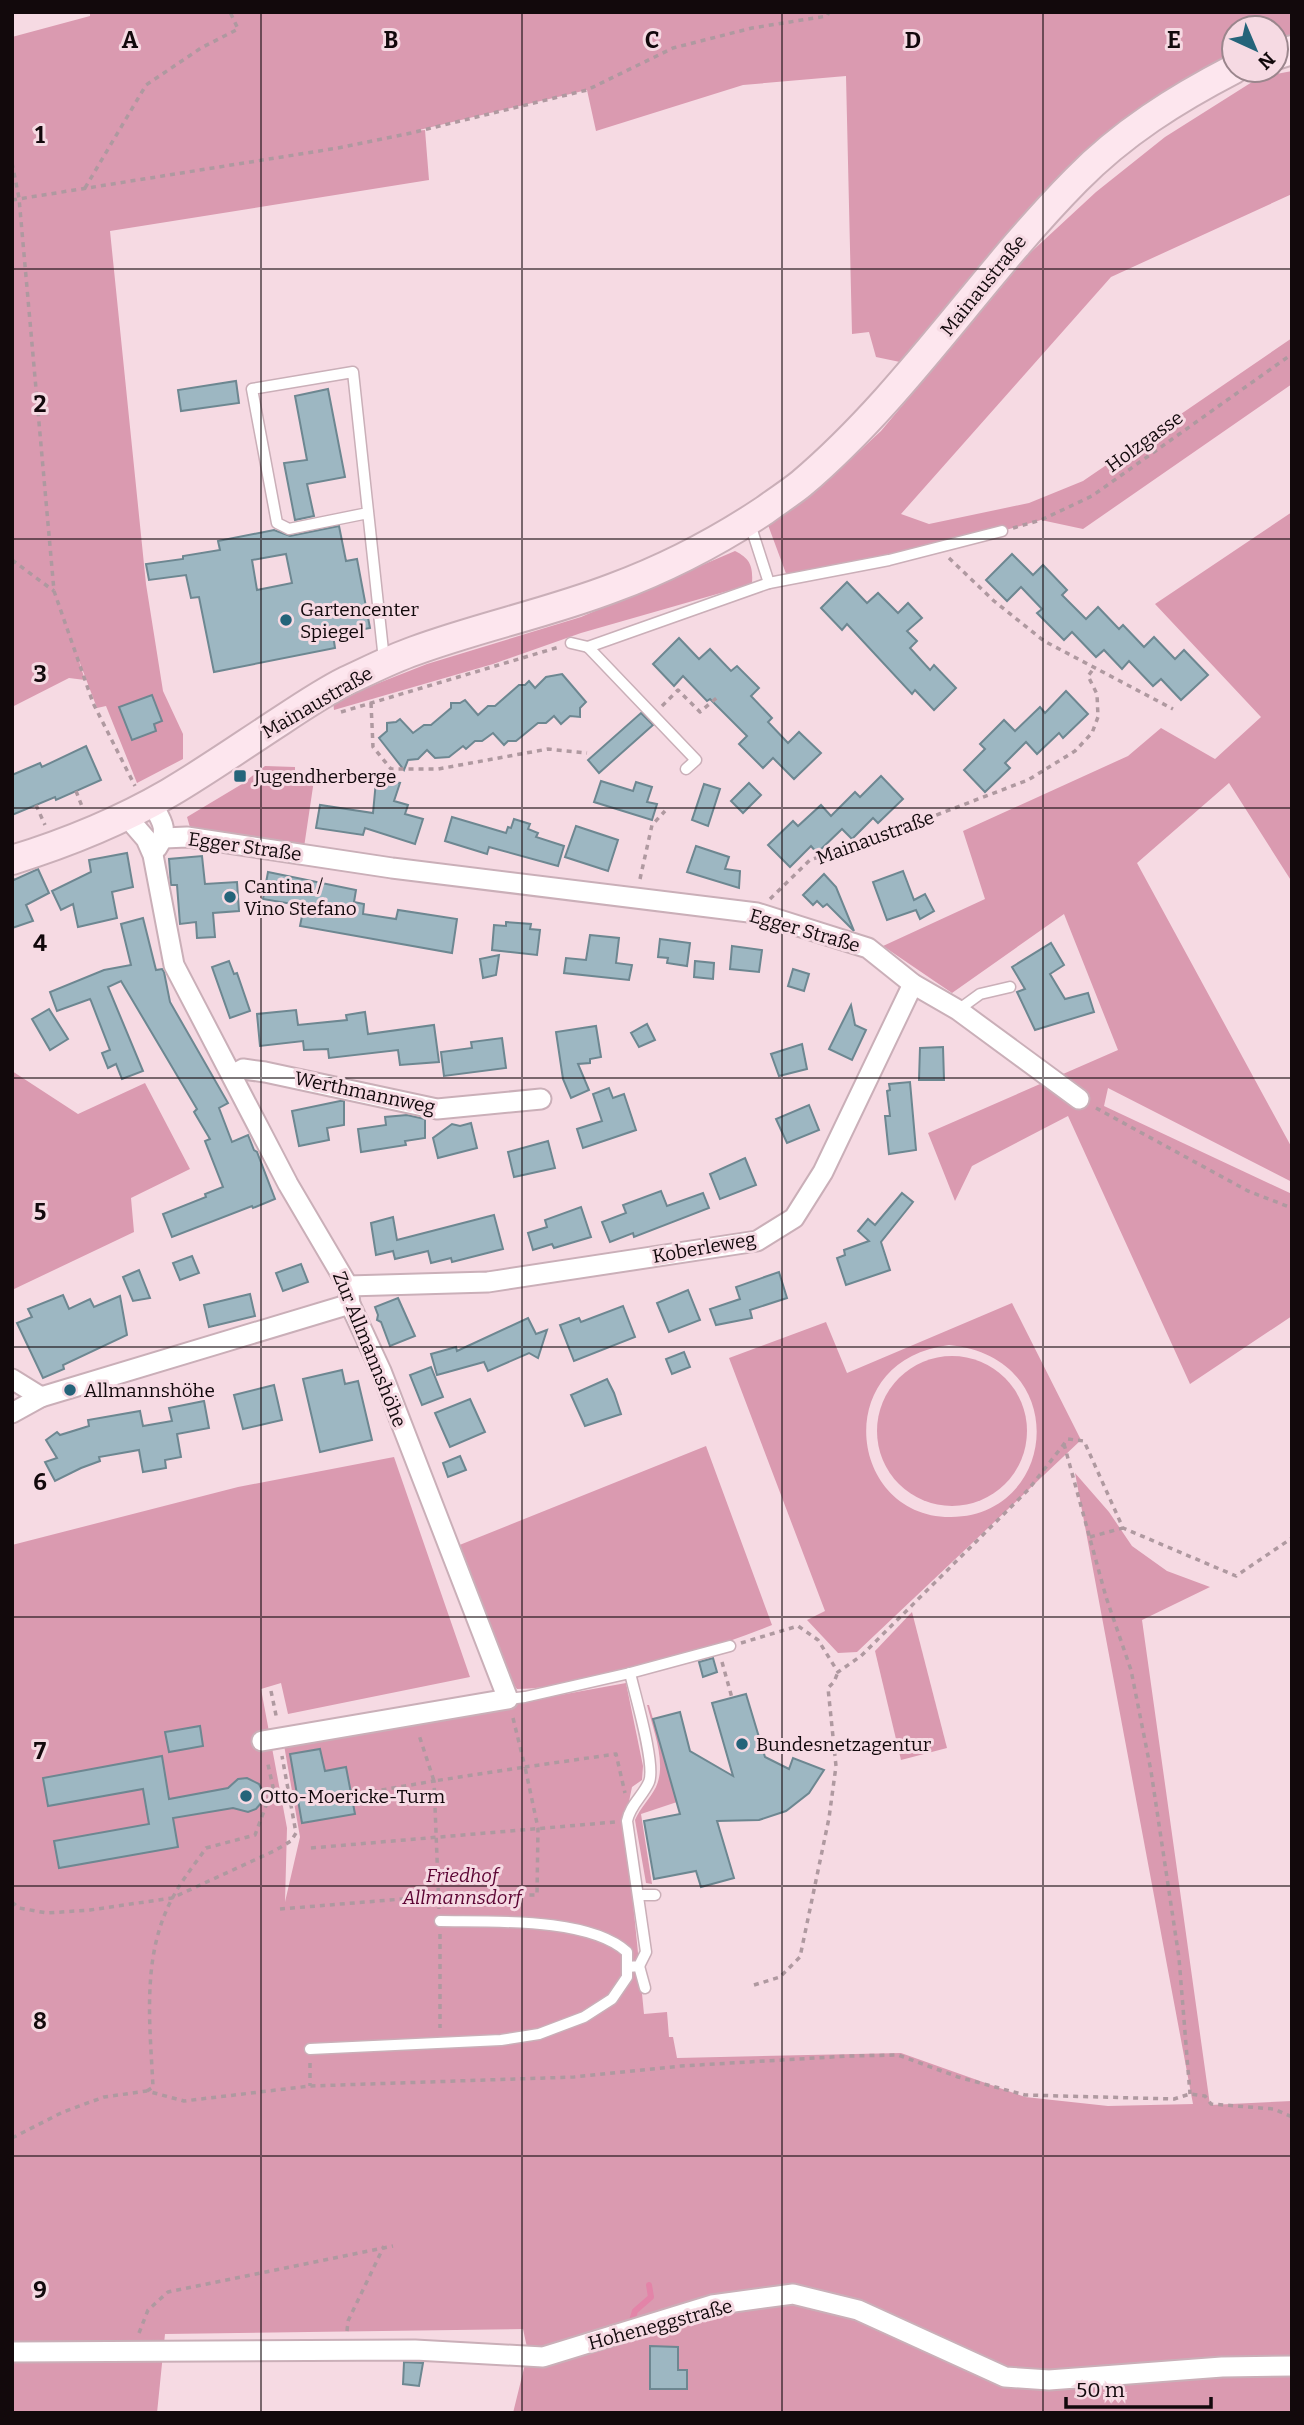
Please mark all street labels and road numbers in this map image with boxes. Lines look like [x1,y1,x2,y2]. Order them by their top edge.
street label: Mainaustraße [936,230,1031,341]
street label: Holzgasse [1101,406,1187,477]
street label: Mainaustraße [258,662,377,743]
street label: Mainaustraße [813,806,937,869]
street label: Egger Straße [187,827,303,866]
street label: Egger Straße [747,904,863,957]
street label: Werthmannweg [292,1066,438,1119]
street label: Koberleweg [651,1227,758,1268]
street label: Zur Allmannshöhe [328,1268,411,1430]
street label: Hoheneggstraße [586,2294,735,2355]

